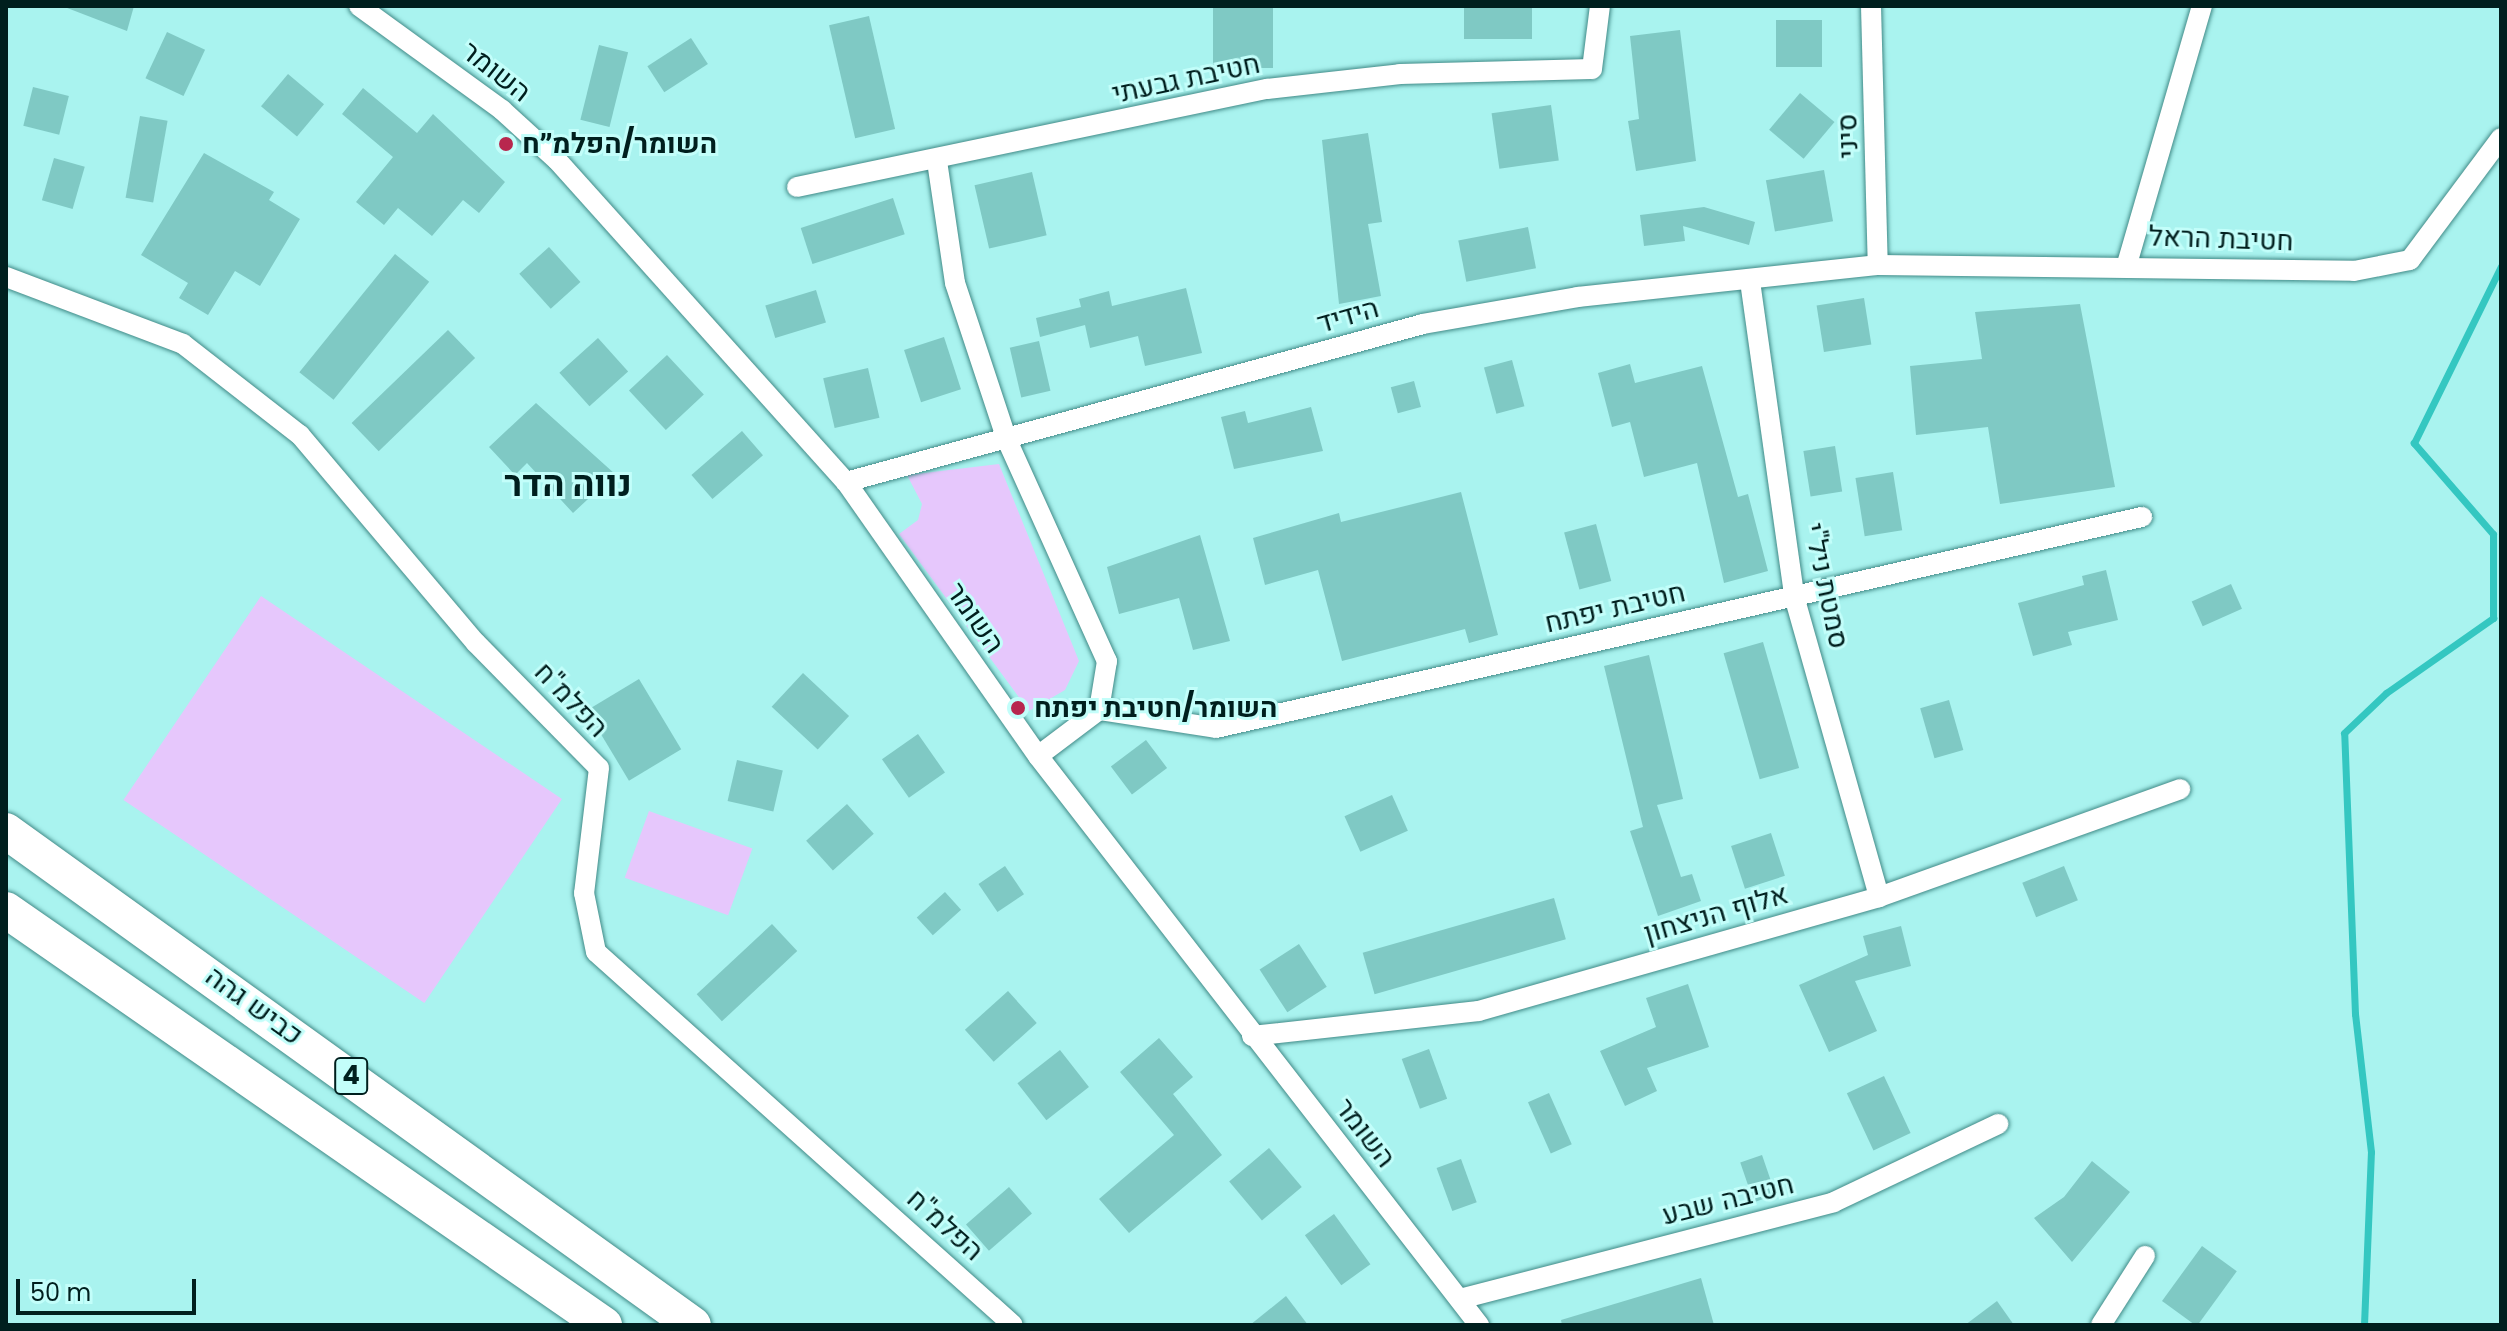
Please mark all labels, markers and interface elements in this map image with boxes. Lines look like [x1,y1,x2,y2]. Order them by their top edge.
street label: השומר [455,35,537,109]
street label: חטיבת גבעתי [1109,47,1263,111]
street label: סיני [1830,113,1866,159]
place label: השומר/הפלמ״ח [522,127,717,161]
marker: השומר/הפלמ״ח [497,135,515,153]
street label: חטיבת הראל [2148,220,2294,258]
street label: הידיד [1313,291,1383,341]
district label: נווה הדר [504,462,632,506]
street label: סמטת ניל"י [1796,520,1856,652]
street label: השומר [939,576,1011,660]
street label: חטיבת יפתח [1542,576,1688,640]
street label: הפלמ"ח [527,655,615,745]
place label: השומר/חטיבת יפתח [1034,691,1277,725]
marker: השומר/חטיבת יפתח [1009,699,1027,717]
street label: אלוף הניצחון [1640,877,1792,951]
street label: כביש גהה [199,960,309,1052]
road number: 4 [333,1054,369,1098]
street label: השומר [1328,1092,1402,1174]
street label: חטיבה שבע [1659,1167,1797,1233]
street label: הפלמ"ח [900,1182,990,1268]
scale bar [20,1263,200,1313]
text: 50 m [30,1276,91,1309]

